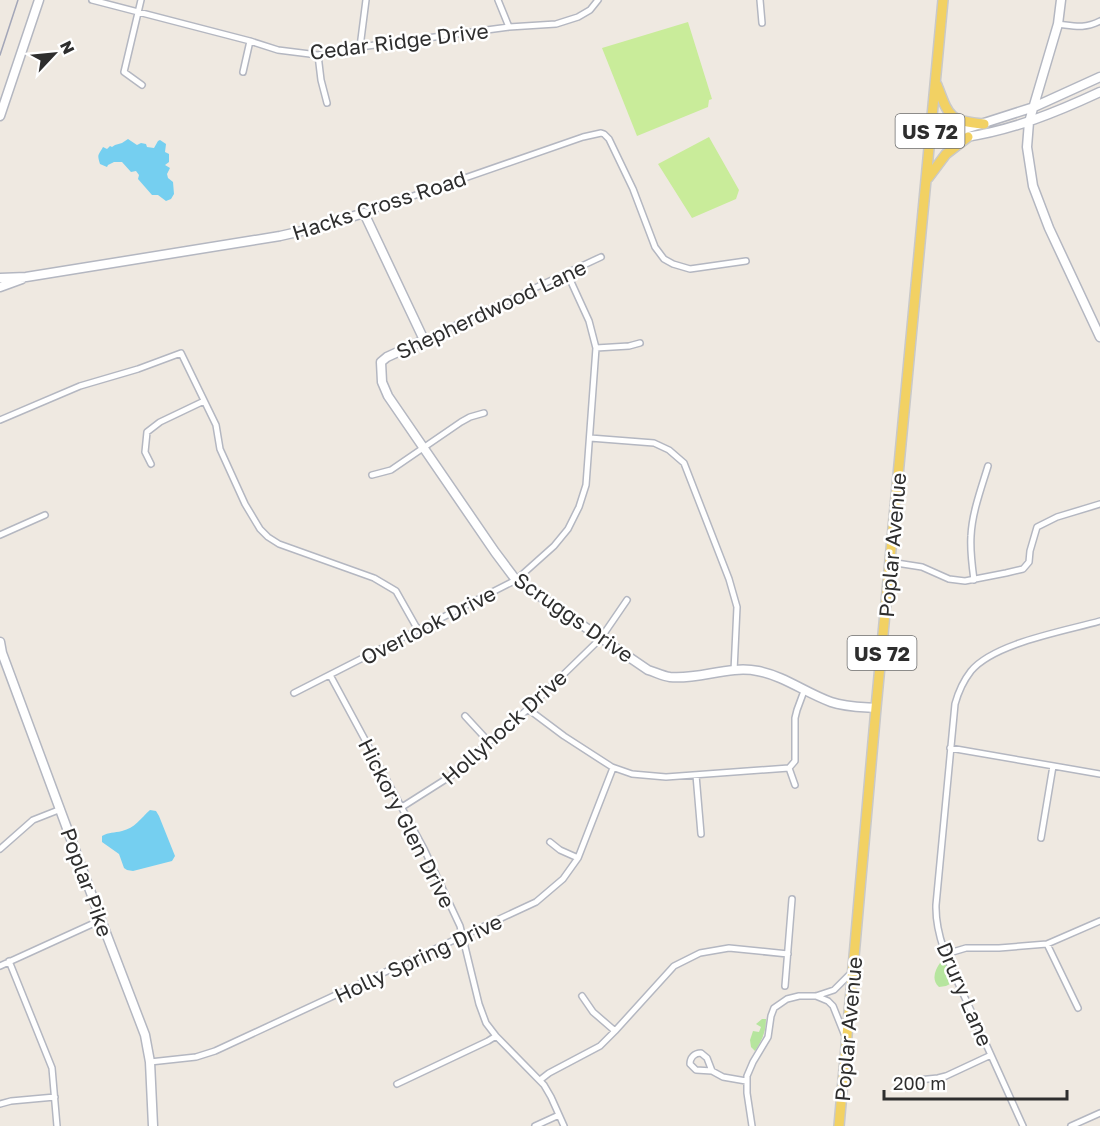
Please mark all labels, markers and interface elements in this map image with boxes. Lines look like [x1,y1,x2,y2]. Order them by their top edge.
street label: Cedar Ridge Drive [308,17,490,65]
north arrow [24,24,84,84]
text: N [56,38,79,57]
road number: US 72 [896,114,964,148]
street label: Hacks Cross Road [289,165,469,245]
street label: Shepherdwood Lane [392,254,590,364]
street label: Poplar Avenue [873,472,911,618]
street label: Scruggs Drive [509,566,639,668]
street label: Overlook Drive [356,580,500,670]
road number: US 72 [848,636,916,670]
street label: Hollyhock Drive [436,664,572,790]
street label: Hickory Glen Drive [353,734,461,912]
street label: Poplar Pike [55,824,119,940]
street label: Holly Spring Drive [330,908,506,1008]
street label: Drury Lane [931,938,999,1050]
street label: Poplar Avenue [829,956,867,1102]
scale bar [884,1063,1067,1101]
text: 200 m [893,1072,946,1094]

